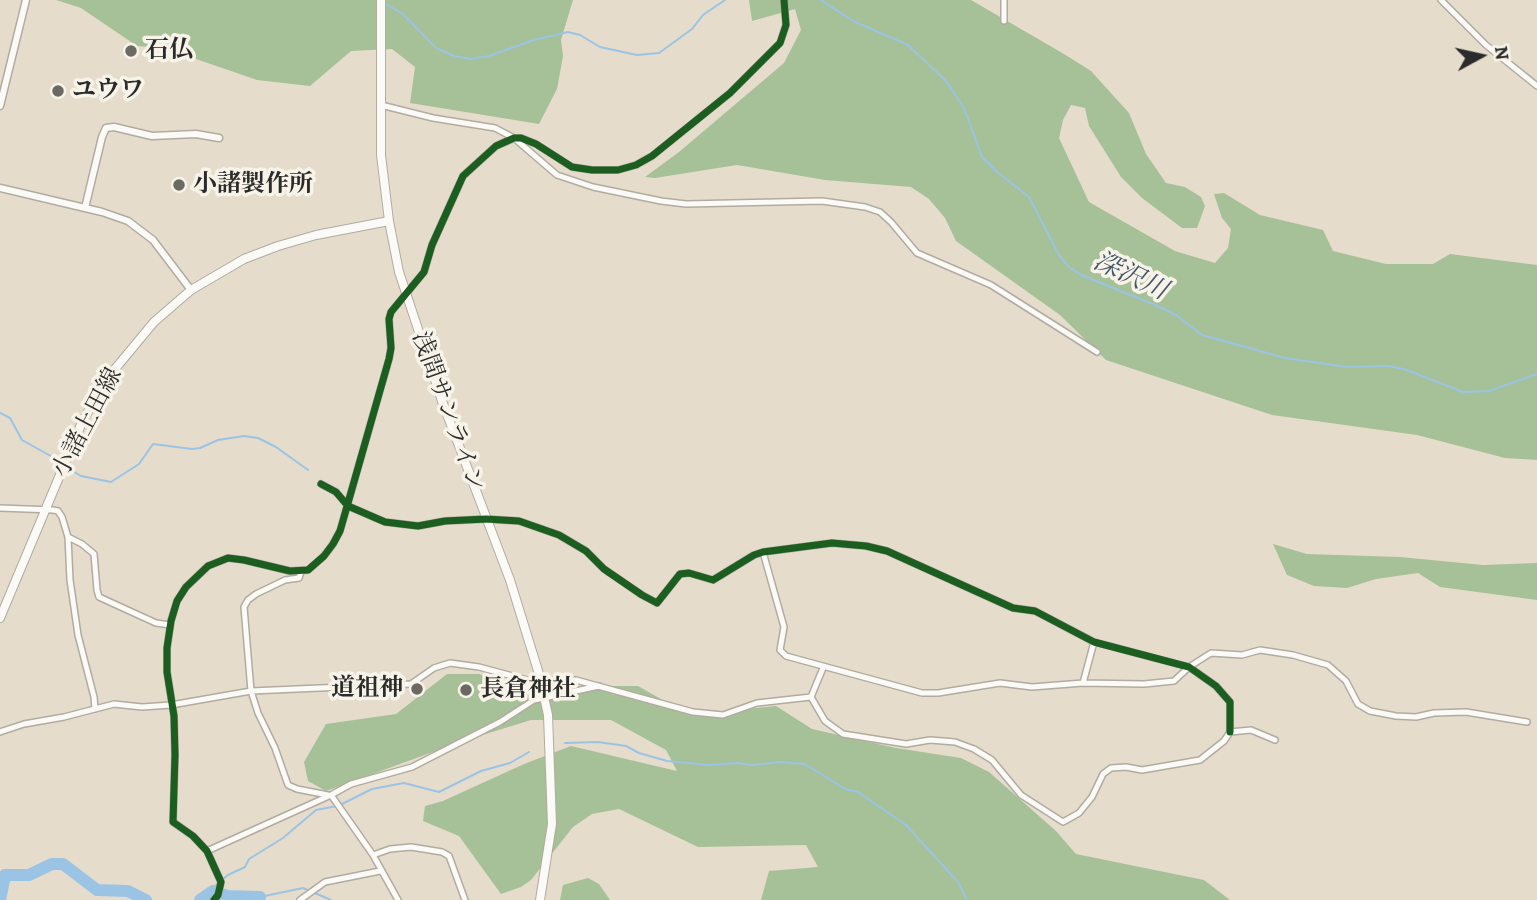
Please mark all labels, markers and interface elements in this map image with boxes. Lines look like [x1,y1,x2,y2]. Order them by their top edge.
north arrow [1446,21,1516,91]
place label: 石仏 [145,37,193,65]
marker: 石仏 [123,43,139,59]
text: N [1488,44,1516,62]
place label: ユウワ [72,77,144,105]
marker: ユウワ [50,83,66,99]
place label: 小諸製作所 [193,171,313,199]
marker: 小諸製作所 [171,177,187,193]
water label: 深沢川 [1088,246,1172,308]
street label: 浅間サンライン [405,328,489,496]
street label: 小諸上田線 [47,363,129,483]
place label: 道祖神 [331,675,403,703]
place label: 長倉神社 [480,676,576,704]
marker: 道祖神 [409,681,425,697]
marker: 長倉神社 [458,682,474,698]

